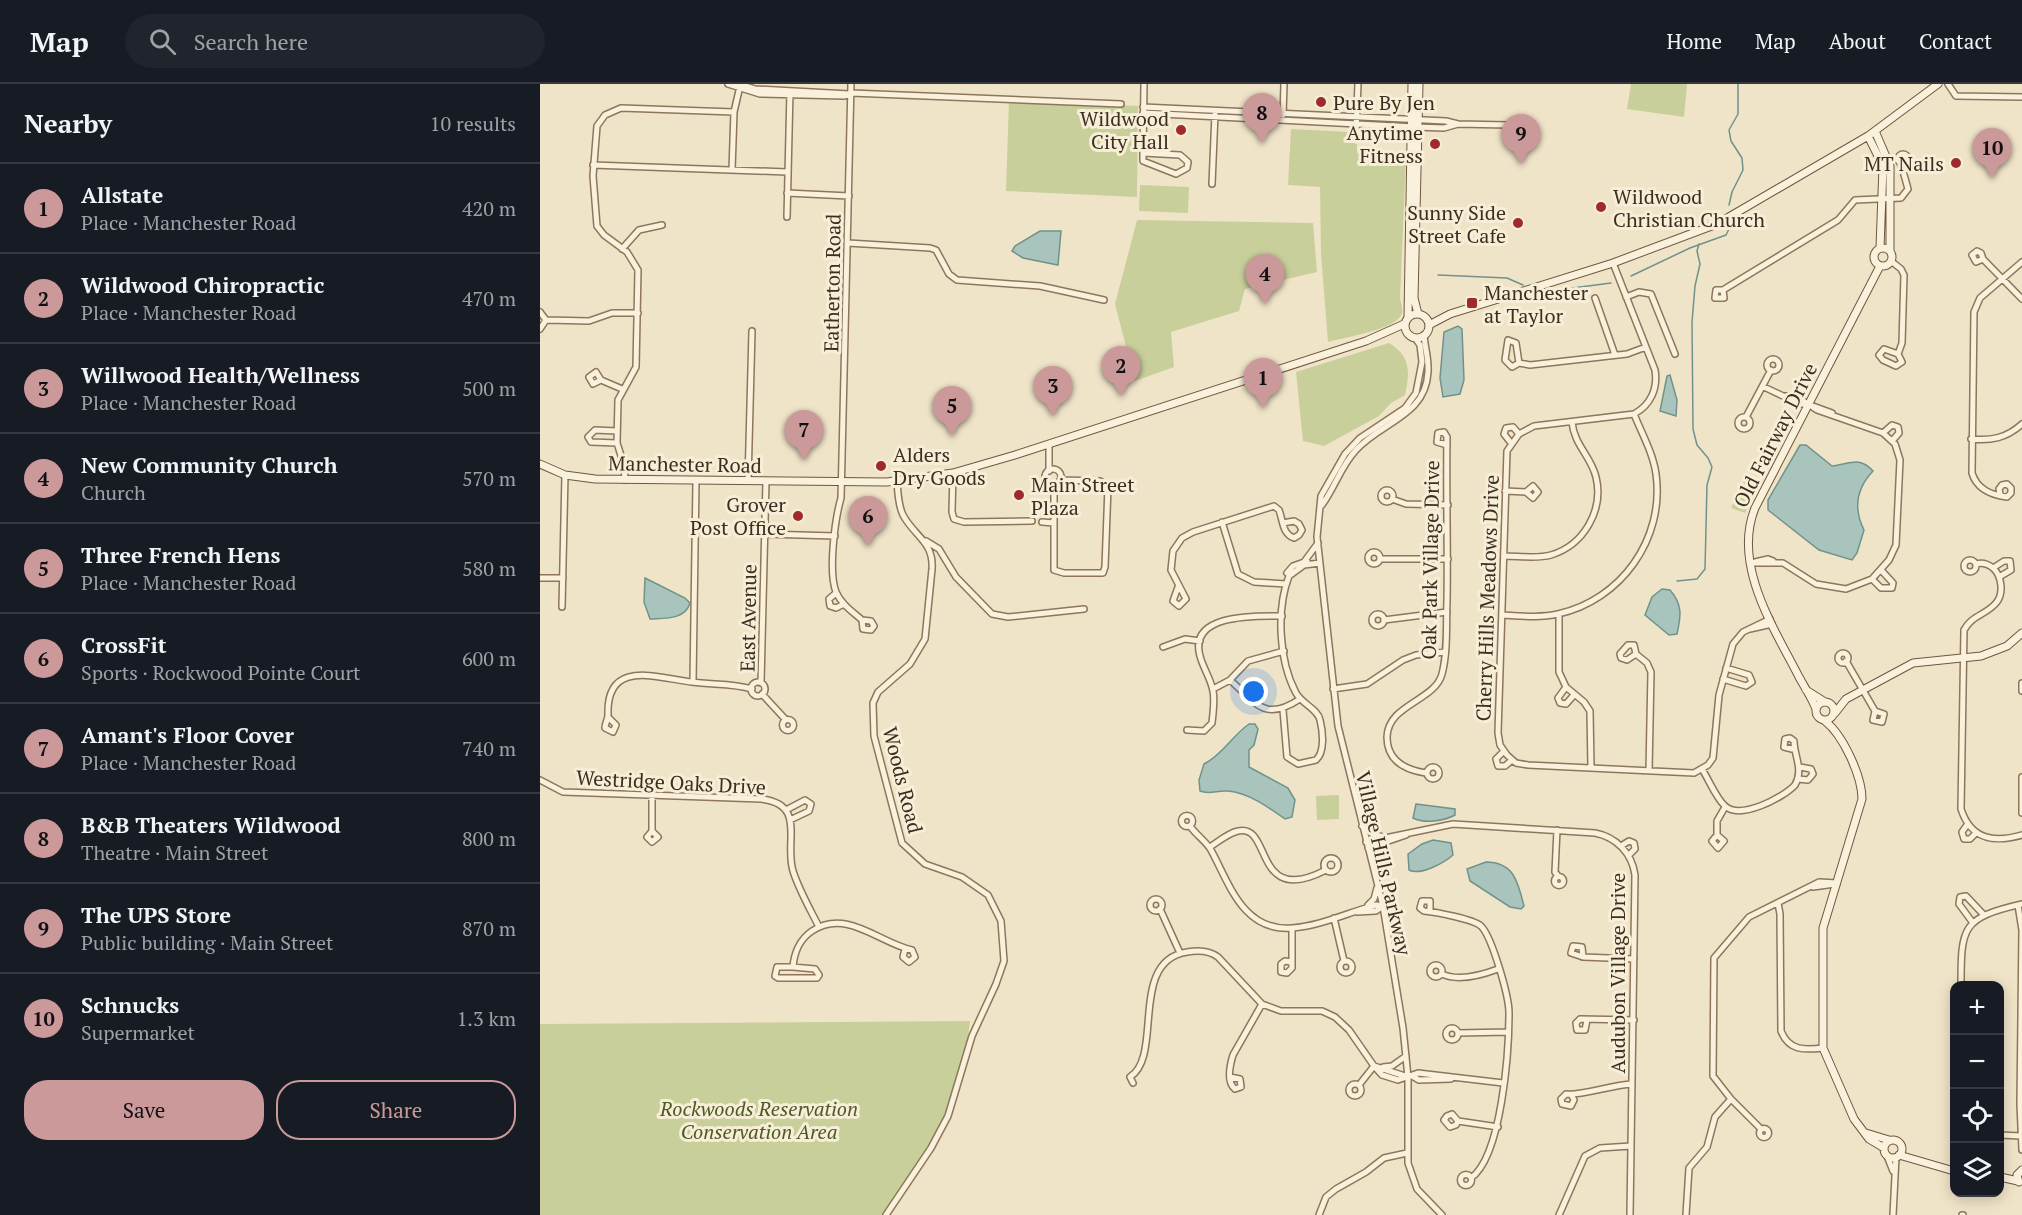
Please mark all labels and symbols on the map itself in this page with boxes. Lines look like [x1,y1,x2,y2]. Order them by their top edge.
place label: Pure By Jen [1333,89,1435,116]
pin: 8 [1242,94,1282,143]
marker: Pure By Jen [1314,95,1328,109]
place label: Wildwood City Hall [1080,105,1169,155]
pin: 9 [1502,115,1540,164]
place label: Anytime Fitness [1347,119,1423,169]
marker: Wildwood City Hall [1174,123,1188,137]
pin: 10 [1972,128,2012,178]
marker: Anytime Fitness [1428,137,1442,151]
place label: MT Nails [1864,150,1944,177]
marker: MT Nails [1949,156,1963,170]
place label: Wildwood Christian Church [1613,183,1765,233]
place label: Sunny Side Street Cafe [1407,199,1506,249]
marker: Wildwood Christian Church [1594,200,1608,214]
street label: Eatherton Road [817,214,847,352]
marker: Sunny Side Street Cafe [1511,216,1525,230]
pin: 4 [1246,254,1284,304]
place label: Manchester at Taylor [1484,279,1589,329]
marker: Manchester at Taylor [1465,296,1479,310]
pin: 2 [1102,346,1140,396]
pin: 1 [1244,358,1282,408]
street label: Old Fairway Drive [1727,358,1823,512]
pin: 3 [1034,366,1072,416]
pin: 5 [932,386,972,436]
pin: 7 [784,410,824,460]
place label: Alders Dry Goods [893,441,986,491]
street label: Manchester Road [608,449,762,479]
marker: Alders Dry Goods [874,459,888,473]
street label: Oak Park Village Drive [1415,460,1445,660]
place label: Main Street Plaza [1031,471,1135,521]
street label: Cherry Hills Meadows Drive [1469,474,1505,722]
marker: Main Street Plaza [1012,488,1026,502]
place label: Grover Post Office [690,491,786,541]
pin: 6 [848,496,888,546]
marker: Grover Post Office [791,509,805,523]
street label: East Avenue [734,564,762,672]
your location [1239,677,1268,706]
street label: Woods Road [877,724,929,836]
street label: Westridge Oaks Drive [575,764,767,800]
street label: Village Hills Parkway [1350,768,1419,959]
street label: Audubon Village Drive [1604,873,1631,1073]
park label: Rockwoods Reservation Conservation Area [659,1095,858,1145]

